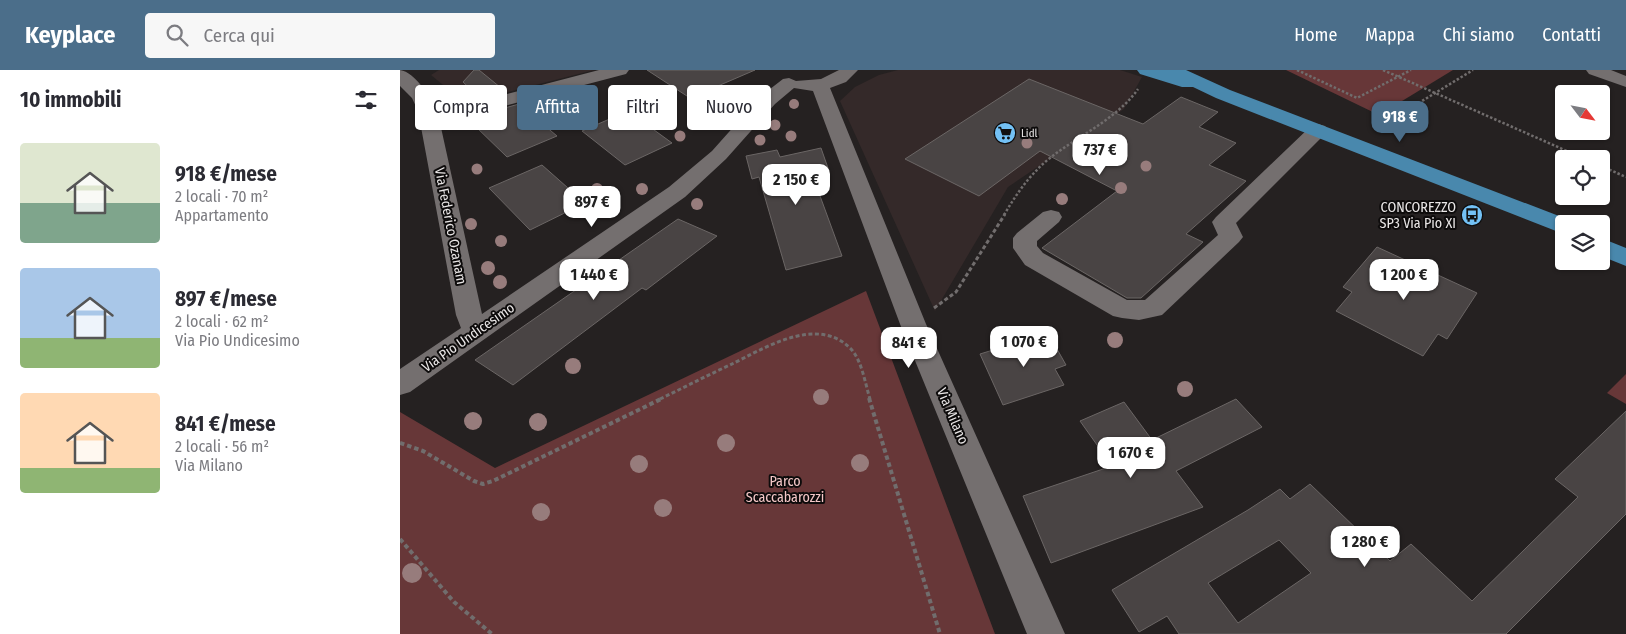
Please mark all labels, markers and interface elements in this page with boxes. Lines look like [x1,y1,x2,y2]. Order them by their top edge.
search box [145,13,495,58]
text: Keyplace [25,21,115,49]
icon: search [163,21,191,49]
text: Cerca qui [203,24,275,47]
text: Home [1294,24,1337,46]
text: Mappa [1365,24,1415,46]
text: Chi siamo [1443,24,1514,46]
text: Contatti [1542,24,1601,46]
chip: Compra [415,85,507,130]
chip: Affitta [517,85,598,130]
chip: Filtri [608,85,677,130]
chip: Nuovo [687,85,771,130]
north arrow [1555,85,1610,140]
map controls [1555,85,1610,270]
icon: filters [352,86,380,114]
text: 10 immobili [20,87,121,113]
pin: 918 € [1365,100,1435,143]
text: 918 € [1382,107,1418,126]
supermarket icon: Lidl [993,121,1017,145]
place label: Lidl [1021,127,1038,140]
pin: 737 € [1065,134,1135,176]
text: 737 € [1084,140,1117,159]
button: locate [1555,150,1610,205]
text: 918 €/mese [175,161,277,187]
icon: home [60,163,120,223]
pin: 2 150 € [750,164,842,206]
street label: Via Federico Ozanam [431,166,470,286]
text: 2 150 € [773,170,819,189]
pin: 897 € [557,186,627,228]
text: 2 locali · 70 m² [175,187,268,206]
text: 897 € [574,192,610,211]
place label: CONCOREZZO SP3 Via Pio XI [1380,199,1456,232]
bus stop icon: CONCOREZZO SP3 Via Pio XI [1460,203,1484,227]
text: Appartamento [175,206,269,225]
button: layers [1555,215,1610,270]
pin: 1 440 € [548,258,640,301]
pin: 1 200 € [1358,258,1450,301]
text: 1 440 € [570,265,618,284]
text: 1 200 € [1381,265,1427,284]
text: 897 €/mese [175,286,277,312]
icon: home [60,288,120,348]
street label: Via Pio Undicesimo [419,299,518,376]
text: 2 locali · 62 m² [175,312,269,331]
pin: 841 € [874,326,944,369]
pin: 1 070 € [978,326,1070,368]
text: Via Pio Undicesimo [175,331,300,350]
text: 1 070 € [1001,332,1047,351]
text: 841 € [892,333,926,352]
street label: Via Milano [933,385,972,447]
text: 841 €/mese [175,411,276,437]
icon: home [60,413,120,473]
pin: 1 670 € [1085,436,1177,479]
text: 2 locali · 56 m² [175,437,269,456]
text: 1 670 € [1108,443,1154,462]
text: Via Milano [175,456,243,475]
park label: Parco Scaccabarozzi [746,473,824,506]
pin: 1 280 € [1319,526,1411,568]
text: 1 280 € [1342,532,1388,551]

